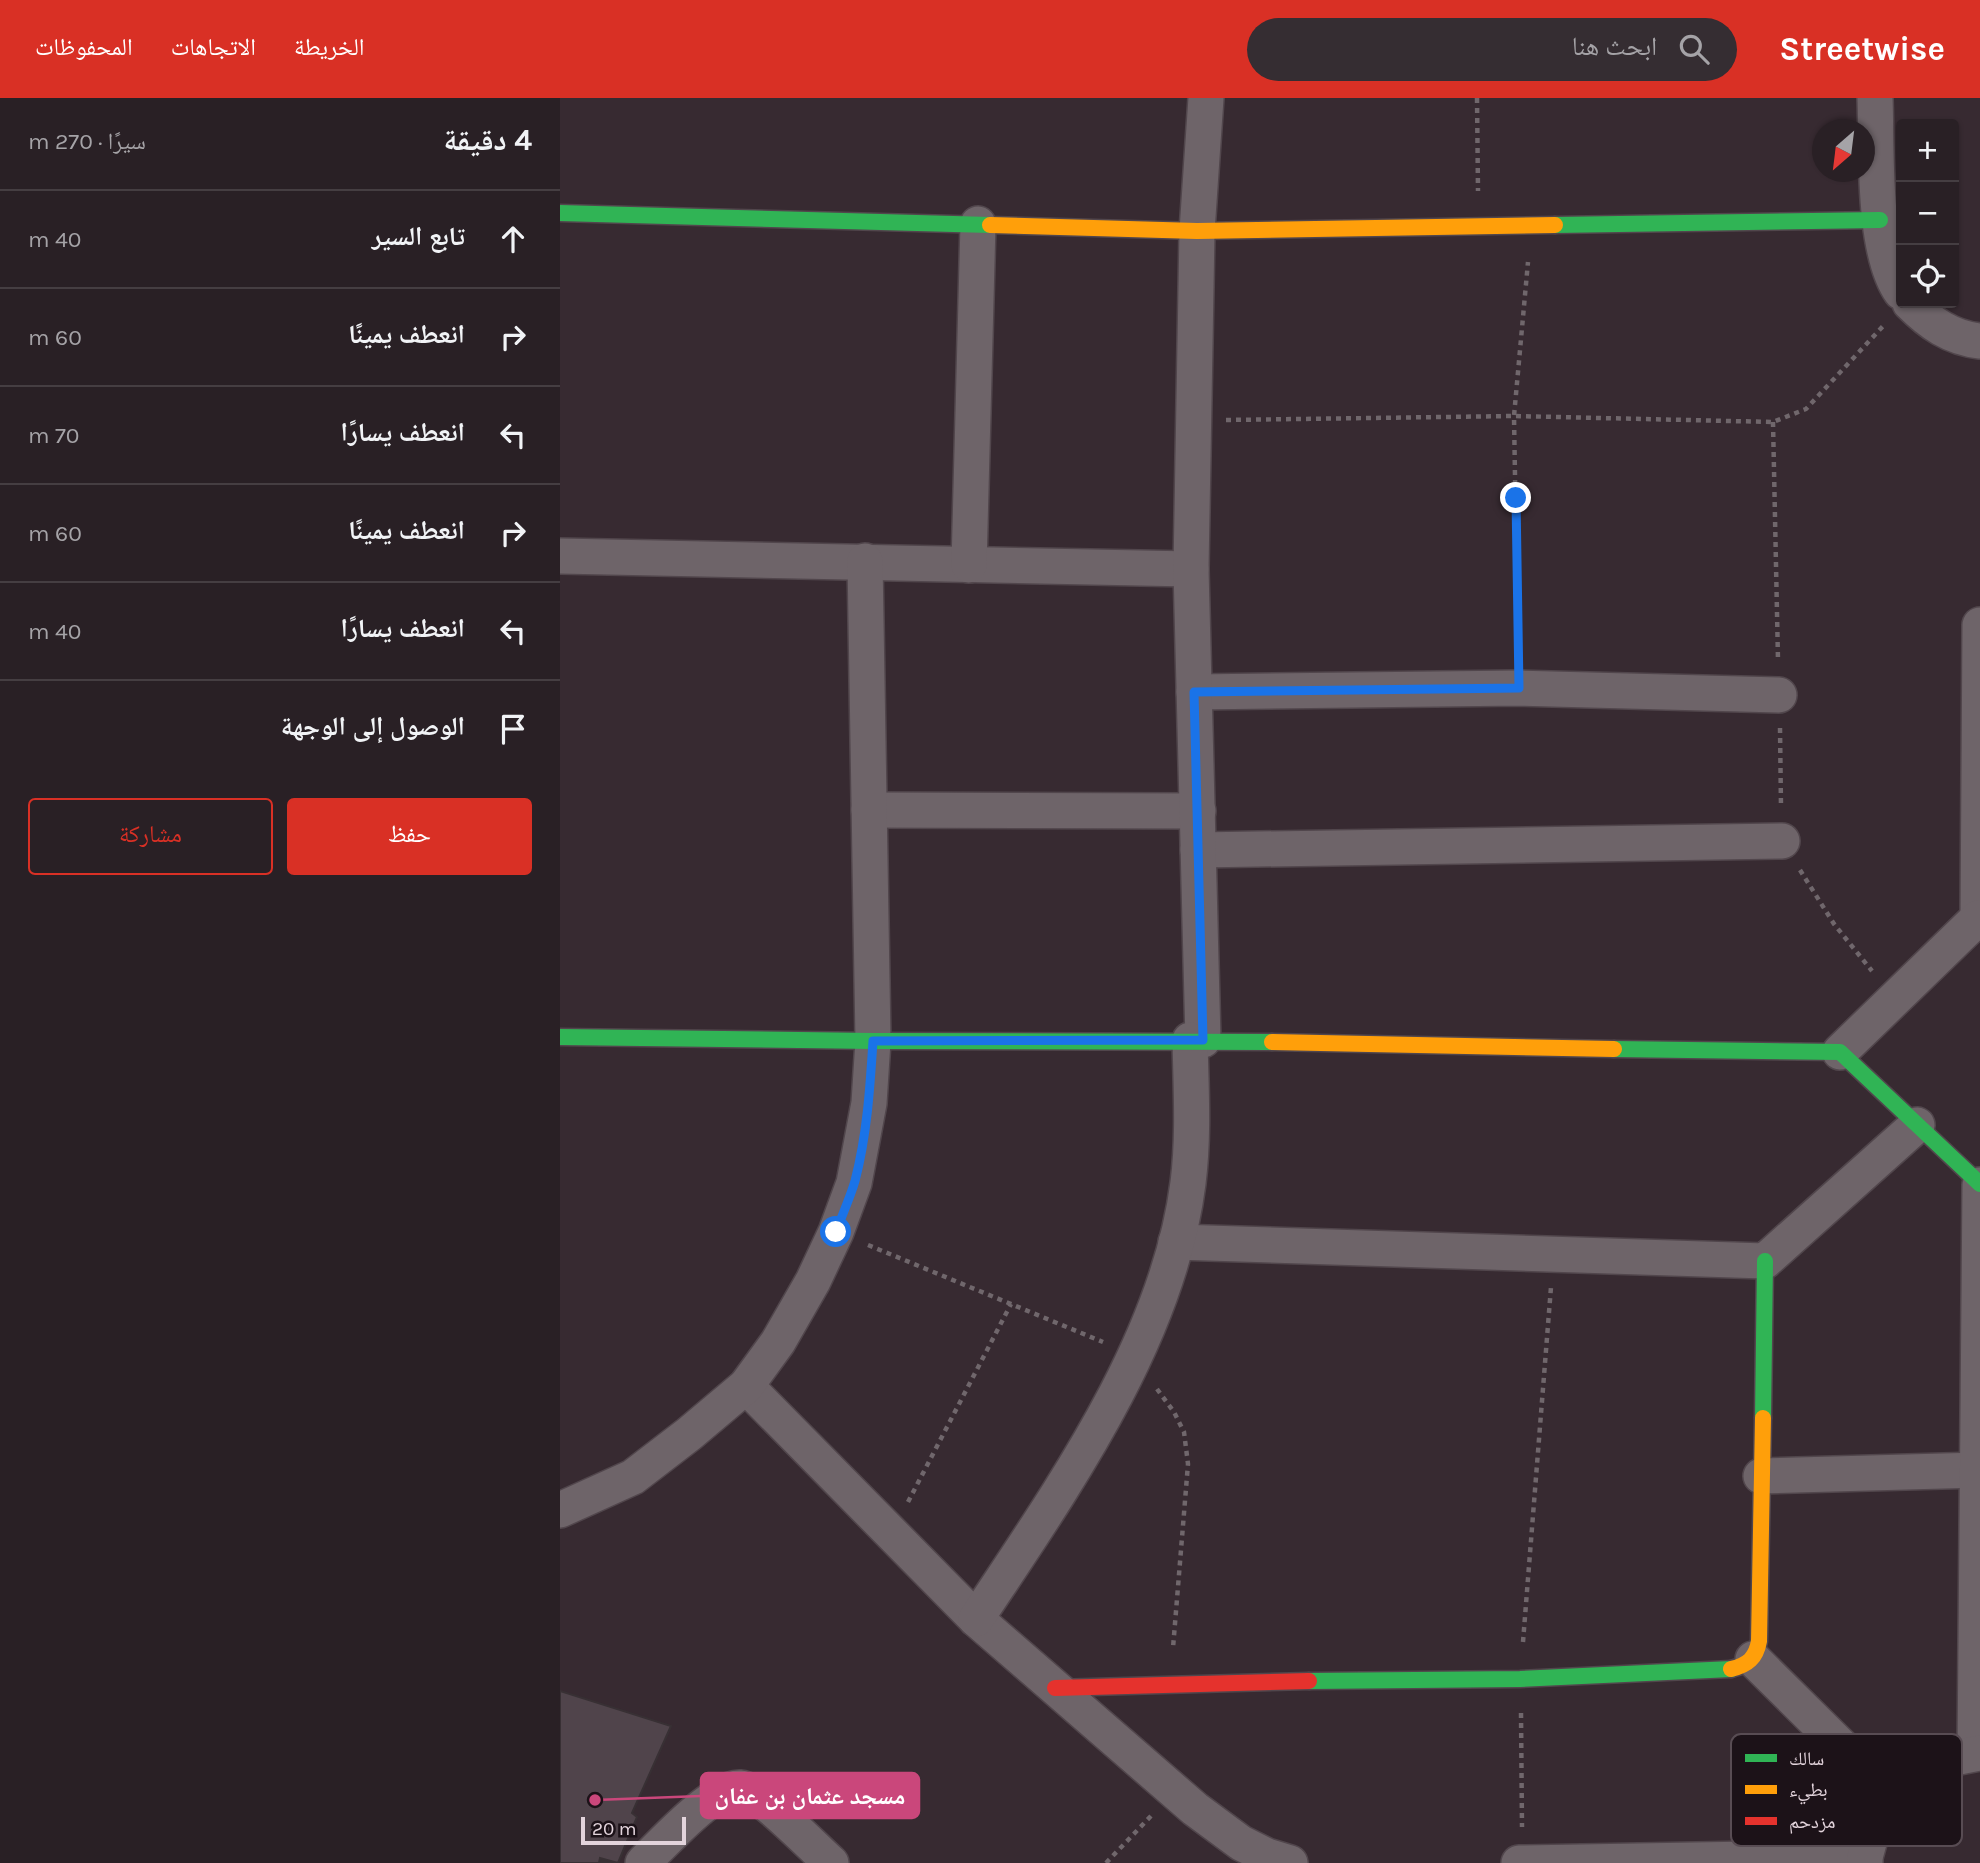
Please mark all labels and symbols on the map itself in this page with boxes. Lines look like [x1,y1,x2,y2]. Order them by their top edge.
north arrow [1812,119,1875,182]
route end [1500,482,1531,513]
route start [820,1216,851,1247]
legend [1731,1734,1962,1846]
text: سالك [1789,1748,1824,1770]
callout: مسجد عثمان بن عفان [701,1773,919,1818]
text: بطيء [1789,1779,1828,1805]
text: مسجد عثمان بن عفان [715,1782,905,1810]
text: مزدحم [1789,1811,1835,1834]
scale bar [581,1814,686,1846]

